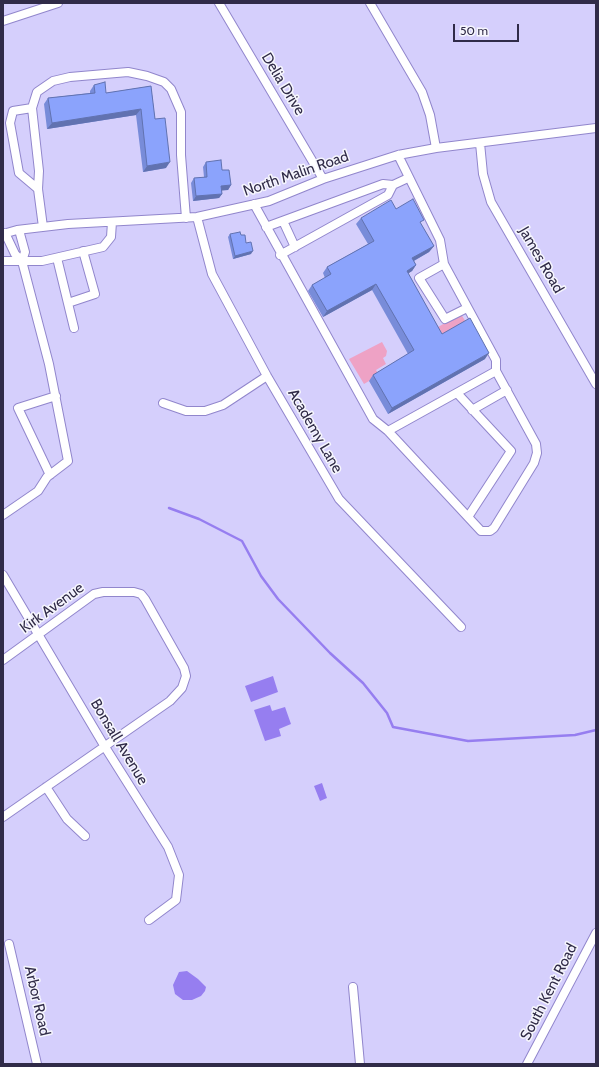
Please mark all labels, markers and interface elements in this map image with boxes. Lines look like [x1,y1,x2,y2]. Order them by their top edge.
scale bar [455,16,521,42]
text: 50 m [460,23,488,38]
street label: Delia Drive [257,50,309,118]
street label: North Malin Road [241,148,351,200]
street label: James Road [515,224,567,296]
street label: Academy Lane [284,386,346,476]
street label: Kirk Avenue [17,579,87,637]
street label: Bonsall Avenue [86,696,152,788]
street label: South Kent Road [517,941,581,1043]
street label: Arbor Road [20,964,54,1038]

